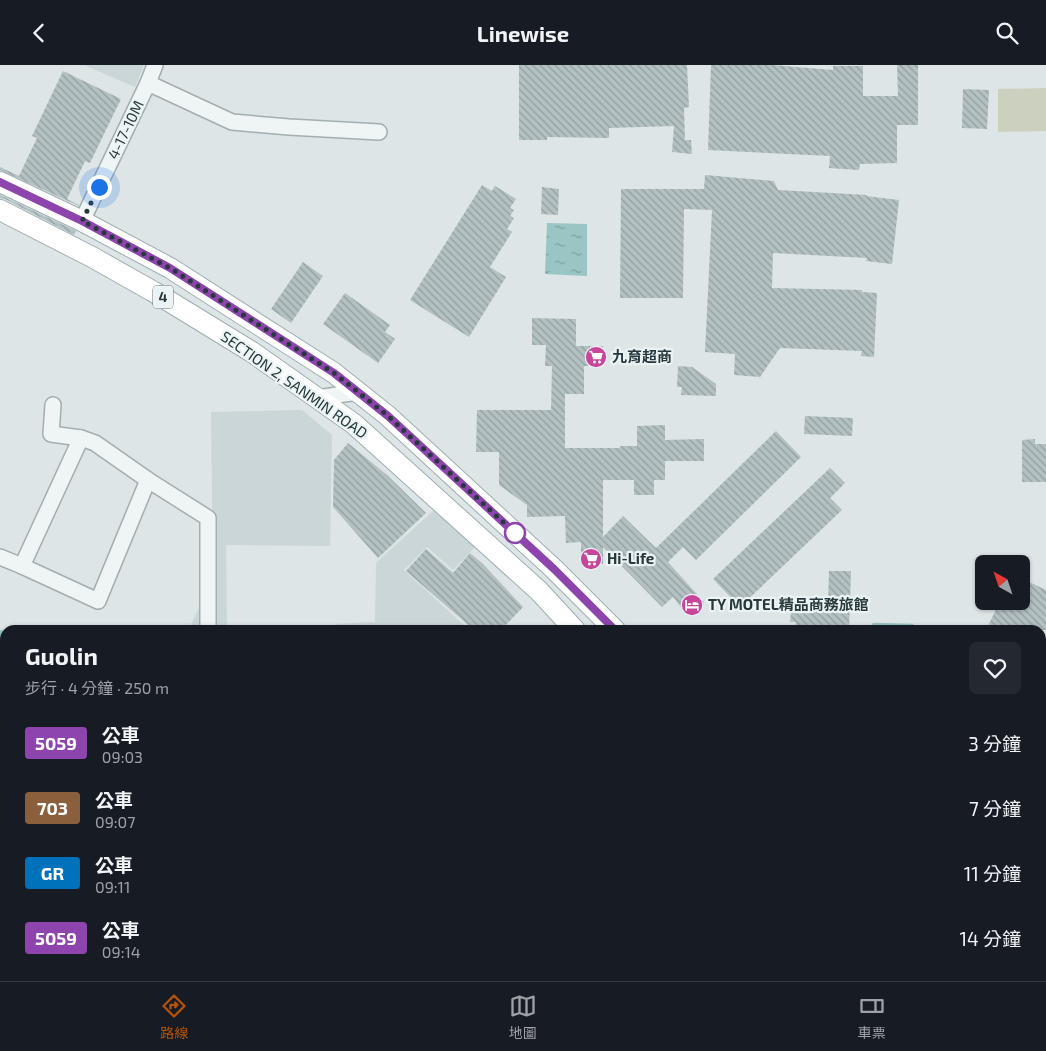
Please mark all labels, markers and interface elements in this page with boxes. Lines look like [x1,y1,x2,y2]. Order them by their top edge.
icon: back [25,19,53,47]
icon: search [993,19,1021,47]
text: Linewise [477,20,569,46]
street label: 4-17-10M [103,97,147,162]
your location [87,175,112,200]
road number: 4 [153,285,173,308]
street label: SECTION 2, SANMIN ROAD [218,327,371,442]
supermarket icon: 九育超商 [584,345,608,369]
place label: 九育超商 [612,347,672,365]
unlabelled marker [504,522,526,544]
supermarket icon: Hi-Life [579,547,603,571]
place label: Hi-Life [607,549,654,567]
north arrow [975,555,1030,610]
map controls [975,555,1030,610]
hotel icon: TY MOTEL精品商務旅館 [680,593,704,617]
place label: TY MOTEL精品商務旅館 [708,595,869,613]
text: Guolin [25,641,98,670]
button: heart [969,642,1021,694]
text: 步行 · 4 分鐘 · 250 m [25,678,169,697]
text: 公車 [102,723,140,746]
text: 5059 [35,732,77,754]
text: 3 分鐘 [968,732,1021,755]
text: 09:03 [102,747,143,766]
text: 公車 [95,788,133,811]
text: 703 [37,797,68,819]
text: 7 分鐘 [969,797,1021,820]
text: 09:07 [95,812,135,831]
text: 公車 [95,853,133,876]
text: GR [41,862,64,884]
text: 11 分鐘 [964,862,1021,885]
text: 09:11 [95,877,130,896]
text: 公車 [102,918,140,941]
text: 5059 [35,927,77,949]
text: 14 分鐘 [960,927,1021,950]
text: 09:14 [102,942,141,961]
tab: 路線 [160,992,188,1042]
tab: 地圖 [509,992,537,1042]
tab: 車票 [858,992,886,1042]

